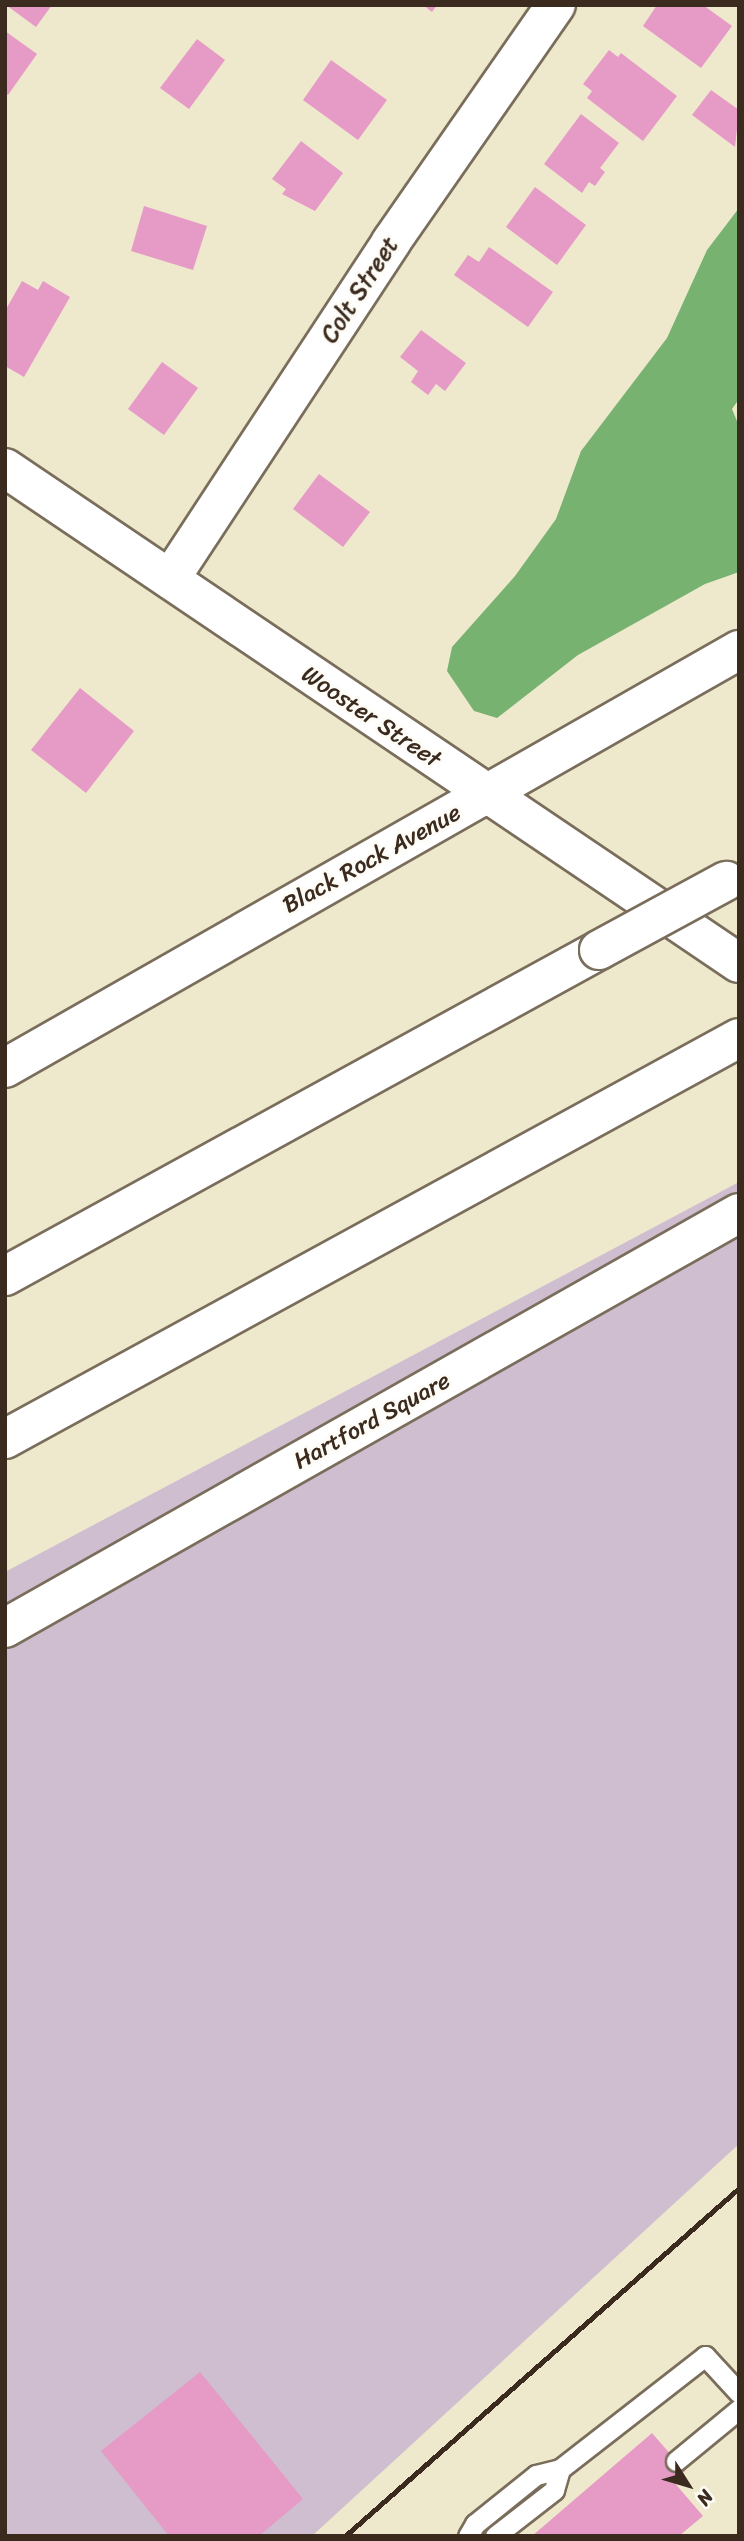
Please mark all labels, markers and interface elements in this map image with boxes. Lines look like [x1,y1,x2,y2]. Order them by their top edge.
street label: Colt Street [315,232,405,348]
street label: Wooster Street [296,660,446,774]
street label: Black Rock Avenue [278,798,466,920]
street label: Hartford Square [289,1366,455,1476]
north arrow [653,2450,723,2520]
text: N [688,2483,722,2513]

